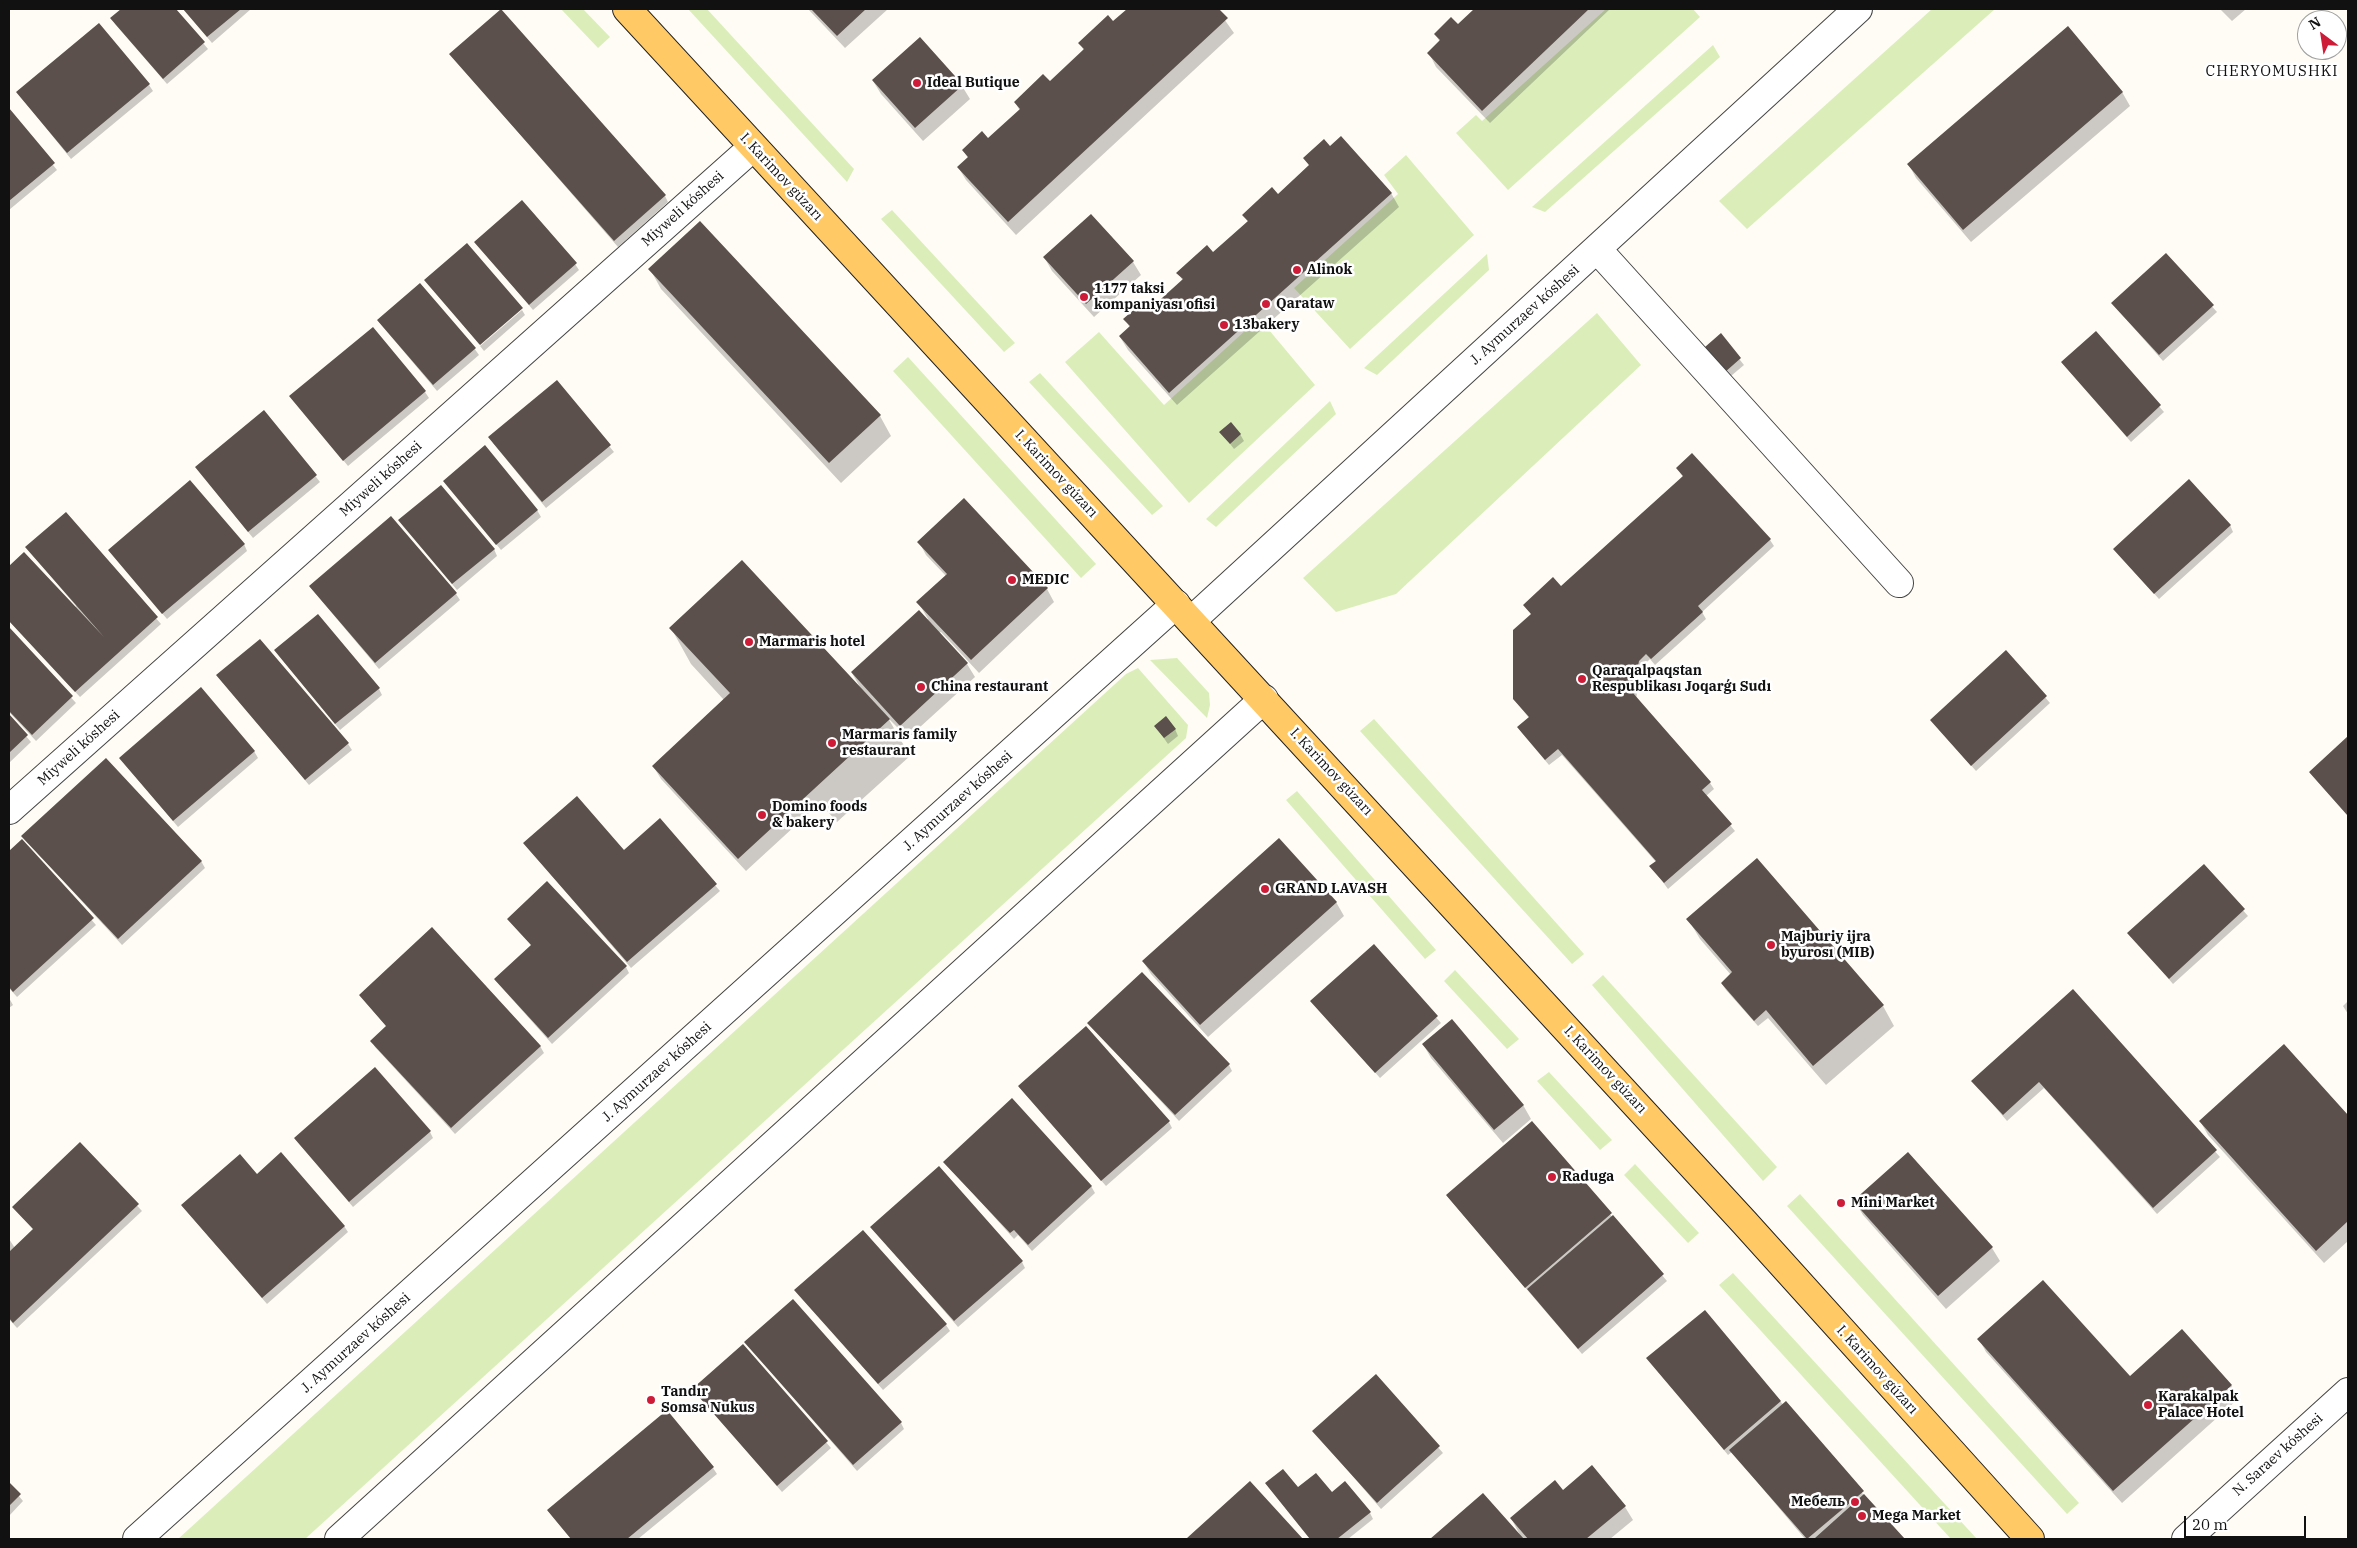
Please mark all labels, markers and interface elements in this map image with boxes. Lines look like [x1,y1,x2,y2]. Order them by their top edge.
north arrow [2297,10,2347,60]
text: N [2305,12,2324,34]
district label: CHERYOMUSHKI [2204,63,2340,81]
place label: Ideal Butique [927,75,1020,91]
marker: Ideal Butique [911,77,923,89]
street label: I. Karimov gúzarı [736,130,826,224]
street label: Miyweli kóshesi [638,168,728,250]
place label: Alinok [1307,262,1352,278]
street label: J. Aymurzaev kóshesi [1467,262,1583,368]
marker: Alinok [1291,264,1303,276]
place label: 1177 taksi kompaniyası ofisi [1094,281,1215,314]
marker: 1177 taksi kompaniyası ofisi [1078,291,1090,303]
place label: Qarataw [1276,296,1335,312]
marker: Qarataw [1260,298,1272,310]
place label: 13bakery [1234,317,1299,333]
marker: 13bakery [1218,319,1230,331]
street label: I. Karimov gúzarı [1011,427,1101,521]
street label: Miyweli kóshesi [336,438,426,520]
place label: MEDIC [1022,572,1069,588]
marker: MEDIC [1006,574,1018,586]
place label: Marmaris hotel [759,634,865,650]
marker: Marmaris hotel [743,636,755,648]
place label: Qaraqalpaqstan Respublikası Joqarǵı Sudı [1592,663,1771,696]
marker: Qaraqalpaqstan Respublikası Joqarǵı Sudı [1576,673,1588,685]
place label: China restaurant [931,679,1048,695]
marker: China restaurant [915,681,927,693]
street label: Miyweli kóshesi [34,707,124,789]
street label: I. Karimov gúzarı [1286,725,1376,819]
place label: Marmaris family restaurant [842,727,957,760]
marker: Marmaris family restaurant [826,737,838,749]
street label: J. Aymurzaev kóshesi [900,748,1016,854]
place label: Domino foods & bakery [772,799,867,832]
marker: Domino foods & bakery [756,809,768,821]
place label: GRAND LAVASH [1275,881,1387,897]
marker: GRAND LAVASH [1259,883,1271,895]
place label: Majburiy ijra byurosı (MIB) [1781,929,1874,962]
marker: Majburiy ijra byurosı (MIB) [1765,939,1777,951]
street label: J. Aymurzaev kóshesi [599,1019,715,1125]
street label: I. Karimov gúzarı [1560,1023,1650,1117]
place label: Raduga [1562,1169,1614,1185]
marker: Raduga [1546,1171,1558,1183]
place label: Mini Market [1851,1195,1934,1211]
marker: Mini Market [1835,1197,1847,1209]
street label: J. Aymurzaev kóshesi [298,1290,414,1396]
street label: I. Karimov gúzarı [1833,1322,1921,1418]
place label: Tandır Somsa Nukus [661,1384,755,1416]
place label: Karakalpak Palace Hotel [2158,1389,2244,1421]
marker: Tandır Somsa Nukus [645,1394,657,1406]
marker: Karakalpak Palace Hotel [2142,1399,2154,1411]
street label: N. Saraev kóshesi [2229,1410,2327,1500]
place label: Мебель [1791,1494,1845,1510]
marker: Мебель [1849,1496,1861,1508]
scale bar [2187,1506,2310,1538]
place label: Mega Market [1872,1508,1961,1524]
marker: Mega Market [1856,1510,1868,1522]
text: 20 m [2192,1515,2228,1534]

